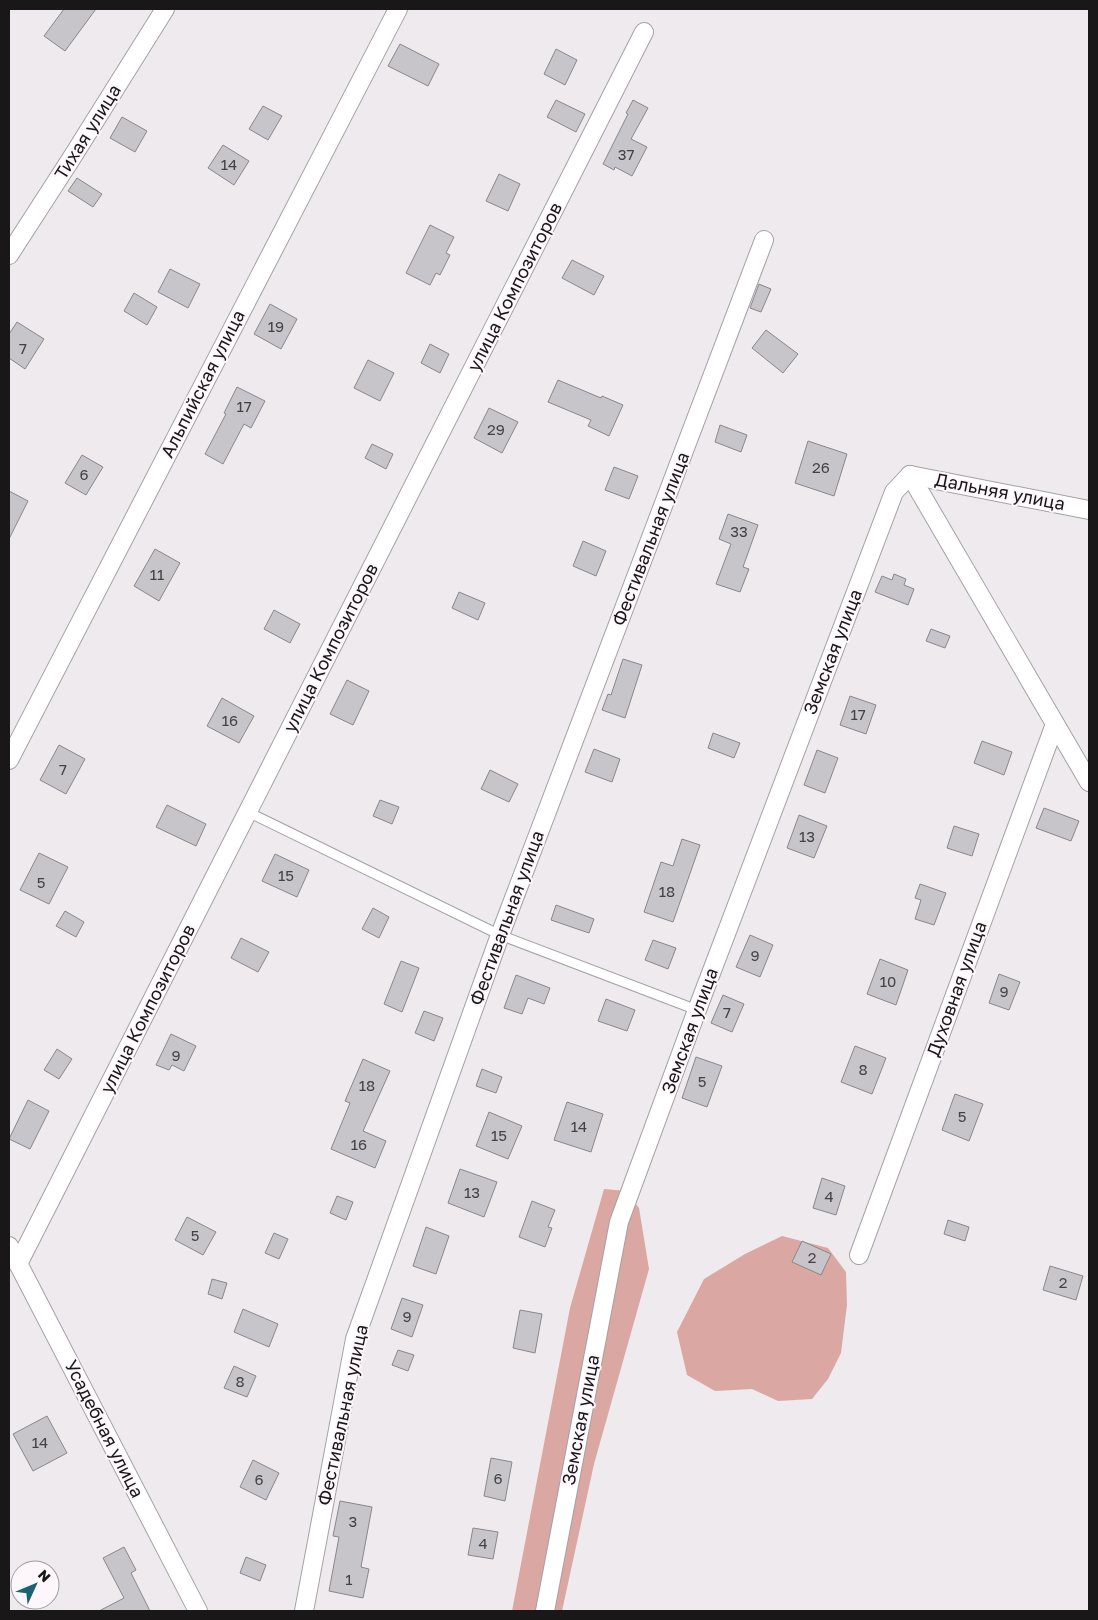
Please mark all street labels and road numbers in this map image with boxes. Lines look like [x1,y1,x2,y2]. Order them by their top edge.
street label: Тихая улица [49,80,125,183]
street label: улица Композиторов [462,198,566,375]
street label: Альпийская улица [155,306,249,461]
street label: Фестивальная улица [607,449,693,629]
street label: Дальняя улица [933,468,1067,514]
street label: улица Композиторов [278,559,382,736]
street label: Земская улица [798,586,866,717]
street label: Фестивальная улица [464,827,548,1008]
street label: Духовная улица [921,918,991,1059]
street label: улица Композиторов [95,920,199,1097]
street label: Земская улица [656,965,722,1097]
street label: Фестивальная улица [312,1322,372,1507]
street label: Земская улица [557,1353,603,1487]
street label: Усадебная улица [61,1356,149,1501]

